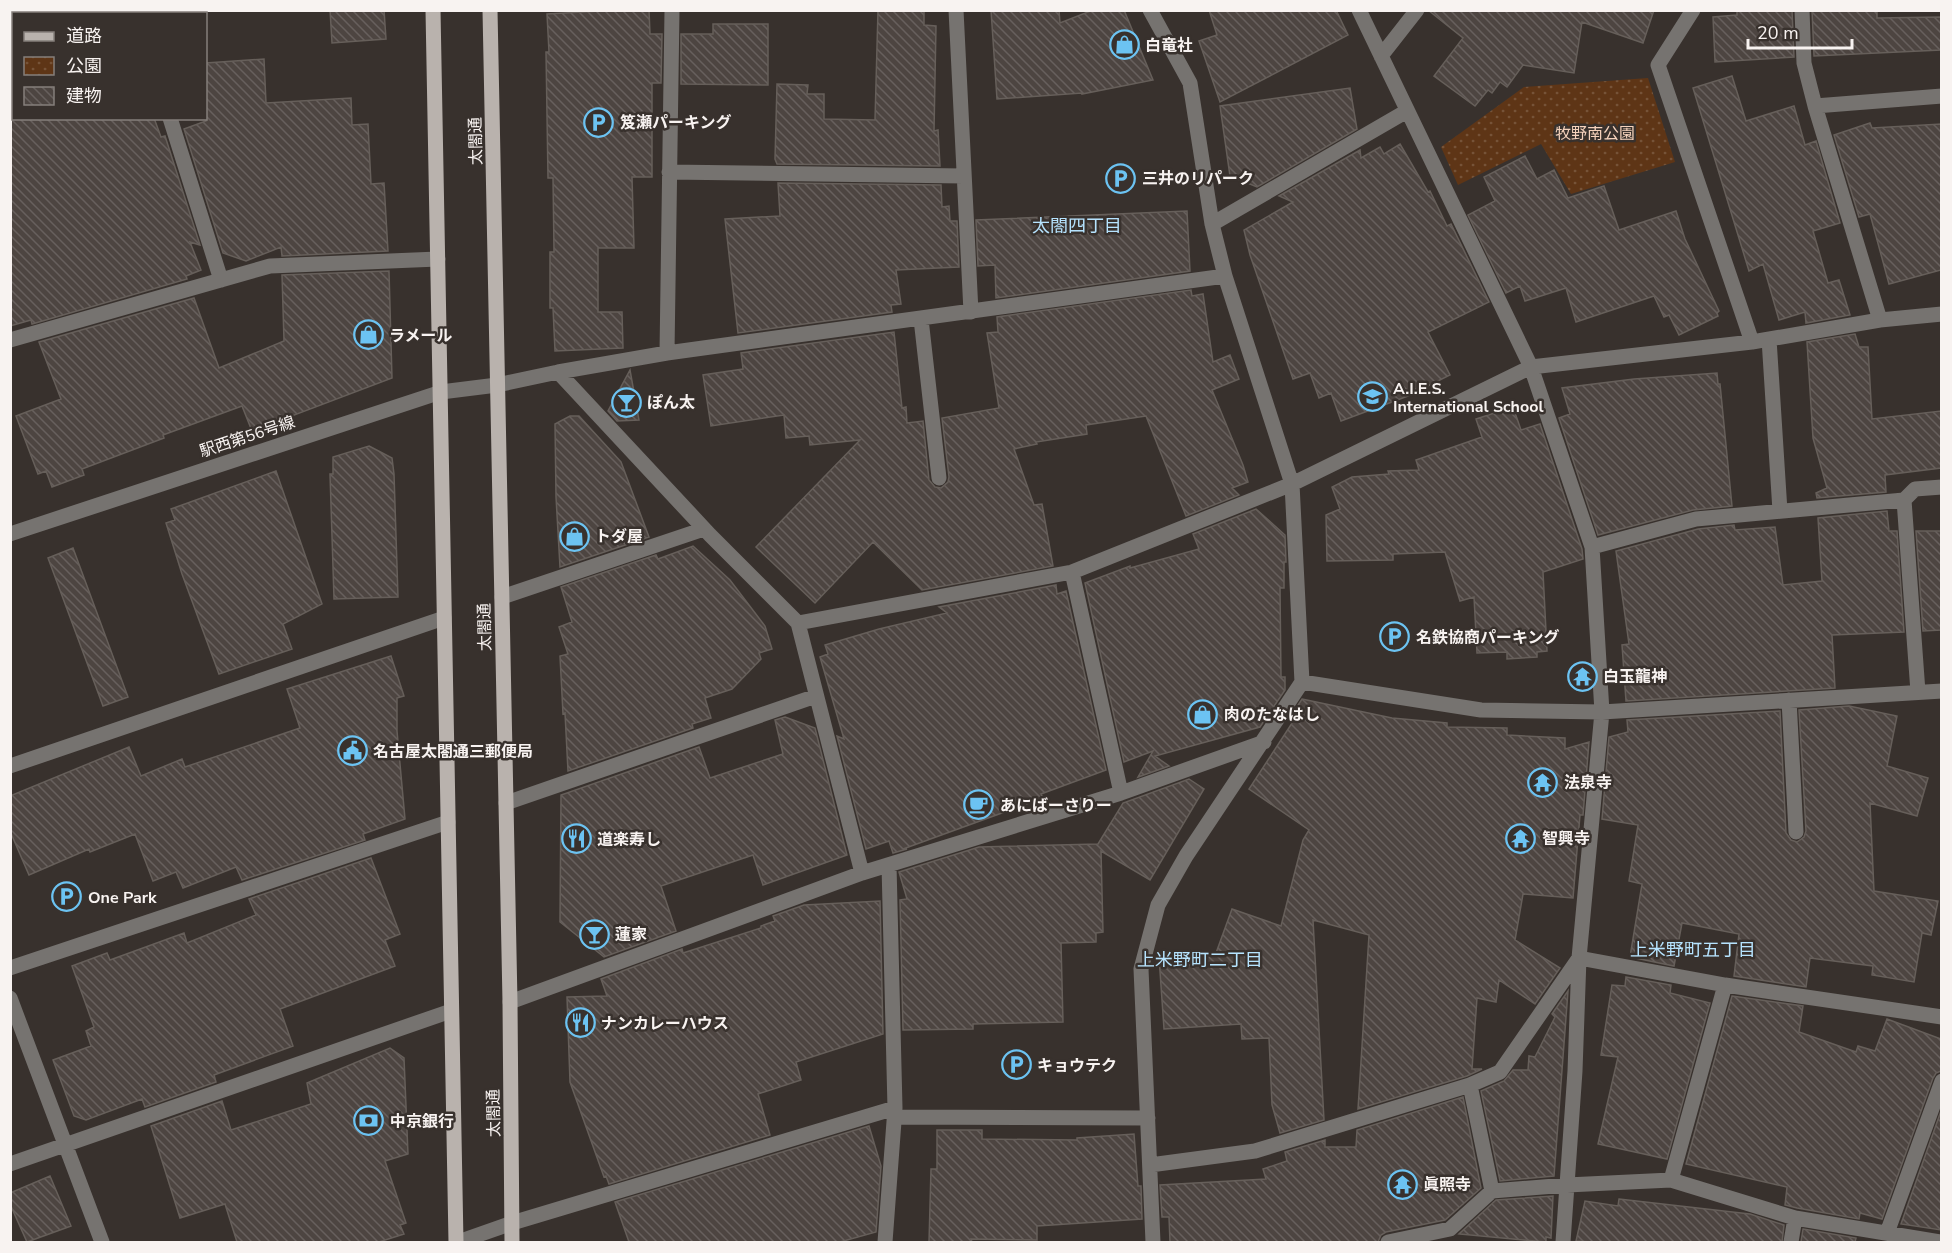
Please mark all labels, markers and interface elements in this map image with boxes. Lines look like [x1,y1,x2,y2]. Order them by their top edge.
legend [12,12,207,120]
scale bar [1748,12,1852,50]
text: 20 m [1757,21,1799,45]
text: 道路 [66,24,102,48]
shop icon: 白竜社 [1108,29,1140,61]
place label: 白竜社 [1145,35,1193,57]
text: 公園 [66,54,102,78]
text: 建物 [66,84,102,108]
parking icon: 笈瀬パーキング [583,106,615,138]
place label: 笈瀬パーキング [620,112,732,134]
street label: 太閤通 [465,117,487,165]
park label: 牧野南公園 [1555,123,1635,145]
parking icon: 三井のリパーク [1105,162,1137,194]
place label: 三井のリパーク [1142,168,1254,190]
district label: 太閤四丁目 [1032,214,1122,238]
shop icon: ラメール [352,319,384,351]
place label: ラメール [389,325,453,347]
place label: A.I.E.S. International School [1393,378,1544,418]
school or university icon: A.I.E.S. International School [1356,381,1388,413]
bar icon: ぽん太 [610,386,642,418]
place label: ぽん太 [647,392,695,414]
street label: 駅西第56号線 [197,411,298,463]
shop icon: トダ屋 [558,520,590,552]
place label: トダ屋 [595,526,643,548]
street label: 太閤通 [474,603,496,651]
parking icon: 名鉄協商パーキング [1379,621,1411,653]
place label: 名鉄協商パーキング [1416,627,1560,649]
temple icon: 白玉龍神 [1566,660,1598,692]
place label: 白玉龍神 [1603,666,1667,688]
shop icon: 肉のたなはし [1187,698,1219,730]
place label: 肉のたなはし [1224,704,1320,726]
public building icon: 名古屋太閤通三郵便局 [336,735,368,767]
place label: 名古屋太閤通三郵便局 [373,741,533,763]
temple icon: 法泉寺 [1527,766,1559,798]
place label: 法泉寺 [1564,772,1612,794]
cafe icon: あにばーさりー [963,789,995,821]
place label: あにばーさりー [1000,795,1112,817]
temple icon: 智興寺 [1505,822,1537,854]
restaurant icon: 道楽寿し [560,823,592,855]
place label: 智興寺 [1542,828,1590,850]
place label: 道楽寿し [597,829,661,851]
parking icon: One Park [51,881,83,913]
place label: One Park [88,887,157,909]
bar icon: 蓮家 [578,918,610,950]
place label: 蓮家 [615,924,647,946]
district label: 上米野町五丁目 [1630,938,1756,962]
district label: 上米野町二丁目 [1137,948,1263,972]
restaurant icon: ナンカレーハウス [564,1007,596,1039]
place label: ナンカレーハウス [601,1013,729,1035]
parking icon: キョウテク [1000,1049,1032,1081]
place label: キョウテク [1037,1055,1117,1077]
street label: 太閤通 [483,1089,505,1137]
bank icon: 中京銀行 [353,1105,385,1137]
place label: 中京銀行 [390,1111,454,1133]
temple icon: 眞照寺 [1386,1168,1418,1200]
place label: 眞照寺 [1423,1174,1471,1196]

